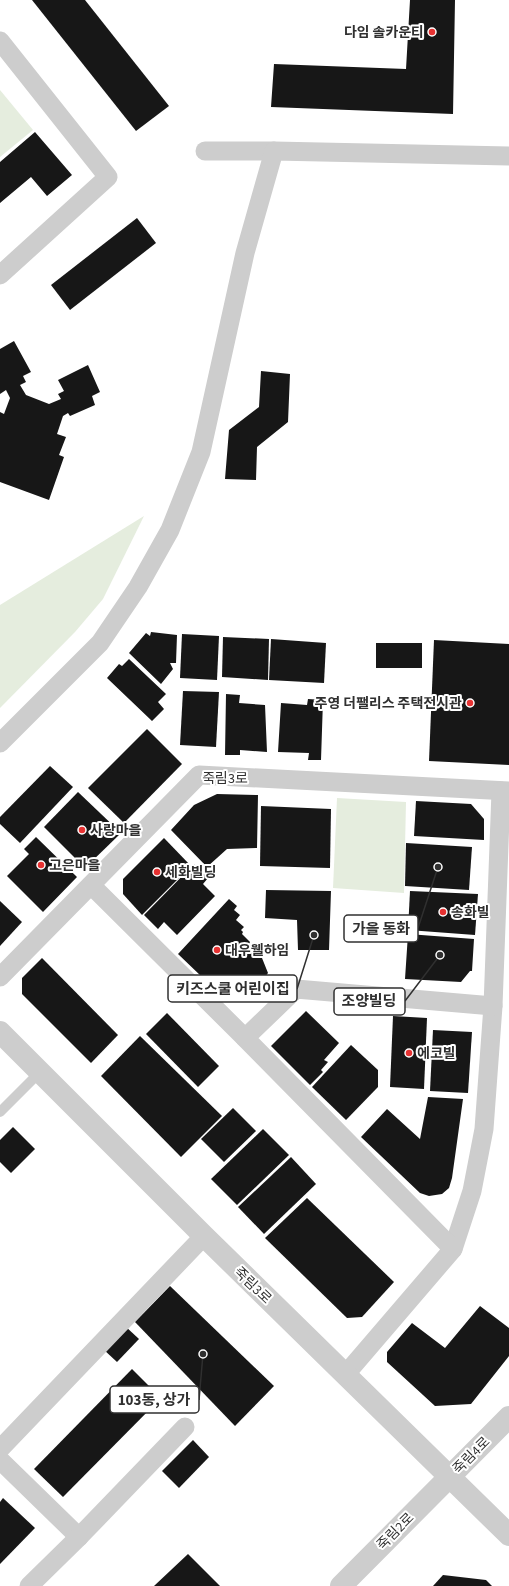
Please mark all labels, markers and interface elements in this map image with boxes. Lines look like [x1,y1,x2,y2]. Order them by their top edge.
place label: 다임 솔카운티 [344,23,424,43]
marker: 다임 솔카운티 [427,27,437,37]
place label: 주영 더팰리스 주택전시관 [315,694,462,714]
marker: 주영 더팰리스 주택전시관 [465,698,475,708]
street label: 죽림3로 [202,769,248,789]
place label: 사랑마을 [90,821,142,841]
marker: 사랑마을 [77,825,87,835]
place label: 고은마을 [49,856,101,876]
marker: 고은마을 [36,860,46,870]
place label: 세화빌딩 [165,863,217,883]
marker: 세화빌딩 [152,867,162,877]
place label: 송화빌 [451,903,490,923]
marker: 송화빌 [438,907,448,917]
callout: 가을 동화 [344,915,418,942]
text: 가을 동화 [352,919,410,940]
place label: 대우웰하임 [225,941,289,961]
marker: 대우웰하임 [212,945,222,955]
callout: 키즈스쿨 어린이집 [168,975,297,1002]
text: 키즈스쿨 어린이집 [176,979,290,1000]
callout: 조양빌딩 [334,988,405,1015]
text: 조양빌딩 [341,991,397,1012]
place label: 에코빌 [417,1044,456,1064]
marker: 에코빌 [404,1048,414,1058]
street label: 죽림3로 [229,1263,276,1309]
callout: 103동, 상가 [110,1386,199,1413]
text: 103동, 상가 [118,1390,191,1411]
street label: 죽림4로 [449,1432,495,1479]
street label: 죽림2로 [373,1508,419,1555]

